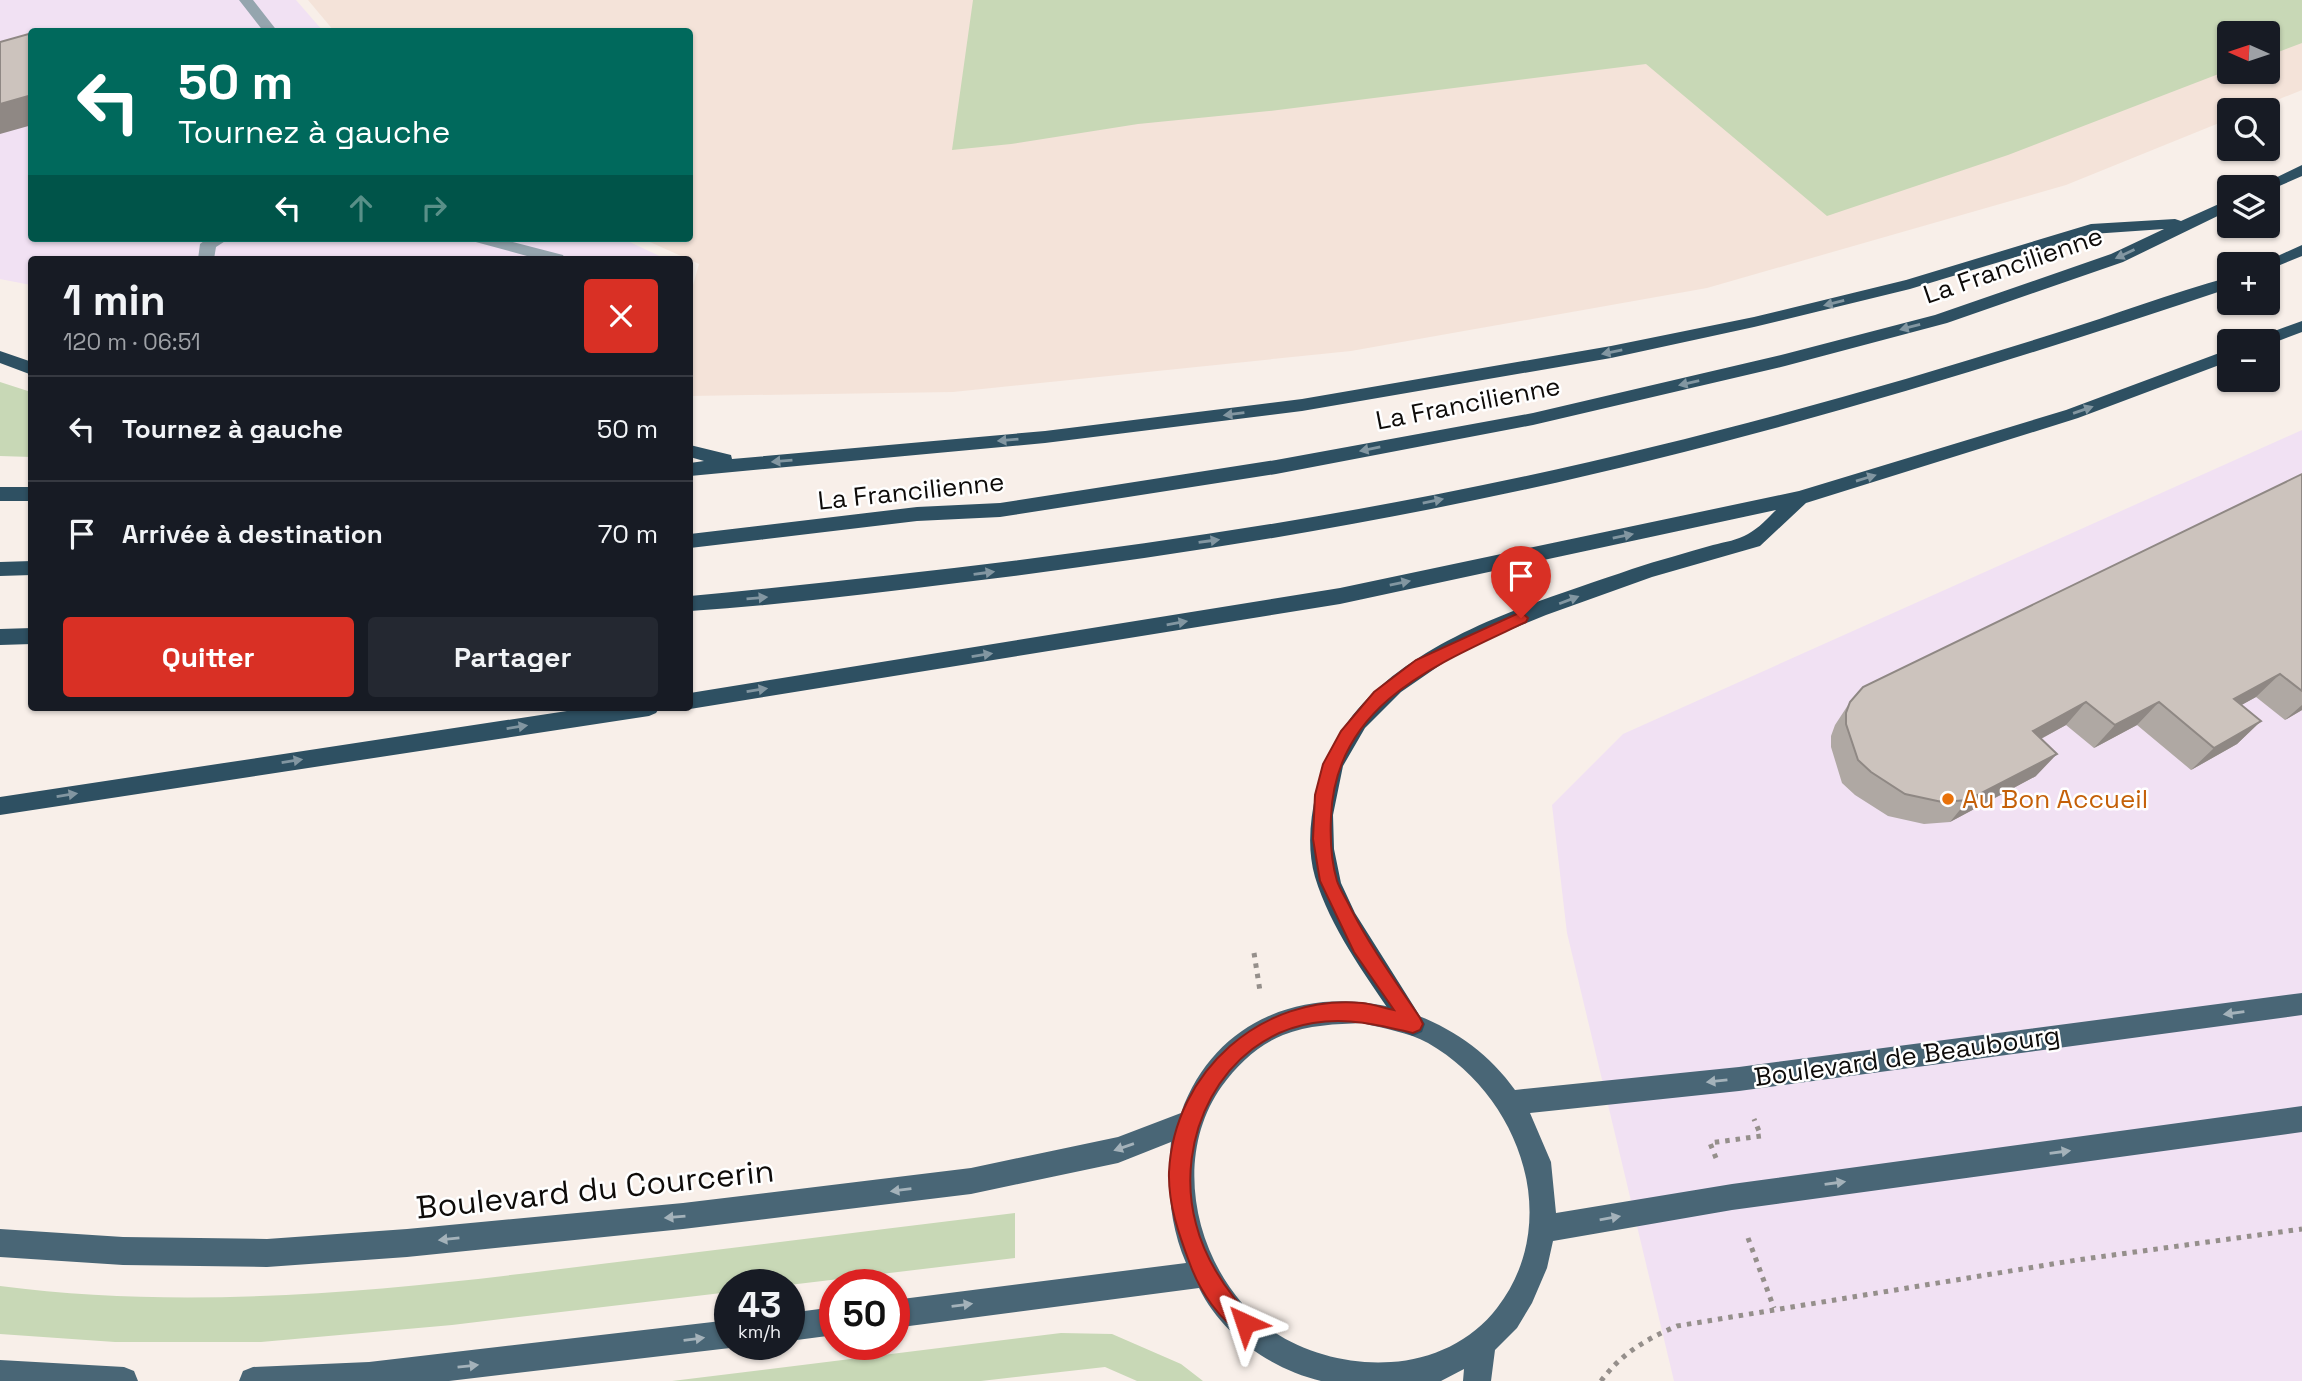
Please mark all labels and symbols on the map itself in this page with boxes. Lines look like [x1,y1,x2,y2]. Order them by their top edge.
north arrow [2217,21,2280,84]
street label: La Francilienne [1919,218,2107,312]
one-way arrow [2115,248,2135,260]
one-way arrow [1823,297,1845,308]
one-way arrow [1898,322,1920,333]
one-way arrow [1601,347,1623,358]
street label: La Francilienne [1373,368,1563,438]
one-way arrow [1678,377,1700,388]
one-way arrow [2072,404,2093,415]
one-way arrow [1223,408,1245,419]
one-way arrow [997,435,1019,446]
one-way arrow [1359,444,1381,455]
one-way arrow [770,456,792,467]
street label: La Francilienne [816,464,1006,518]
one-way arrow [1855,472,1876,482]
one-way arrow [1422,495,1444,506]
one-way arrow [1612,531,1634,542]
one-way arrow [1198,535,1220,546]
pin [1491,546,1551,618]
one-way arrow [973,568,995,579]
one-way arrow [1389,577,1411,588]
one-way arrow [747,592,769,603]
one-way arrow [1559,594,1580,605]
one-way arrow [1166,617,1188,628]
one-way arrow [971,649,993,660]
one-way arrow [746,684,768,695]
one-way arrow [506,721,528,732]
one-way arrow [282,755,304,766]
place label: Au Bon Accueil [1962,782,2148,816]
one-way arrow [57,789,79,800]
marker: Au Bon Accueil [1940,791,1956,807]
one-way arrow [2223,1007,2245,1018]
street label: Boulevard de Beaubourg [1752,1018,2062,1094]
one-way arrow [1706,1076,1728,1087]
one-way arrow [1113,1142,1134,1153]
one-way arrow [2049,1147,2071,1158]
street label: Boulevard du Courcerin [414,1150,776,1228]
one-way arrow [1824,1178,1846,1189]
one-way arrow [890,1184,912,1195]
one-way arrow [664,1212,686,1223]
one-way arrow [1599,1212,1621,1223]
one-way arrow [437,1234,459,1245]
speed limit sign: 50 [819,1269,910,1360]
position arrow [1208,1286,1282,1360]
one-way arrow [951,1300,973,1311]
one-way arrow [683,1333,705,1344]
one-way arrow [457,1360,479,1371]

